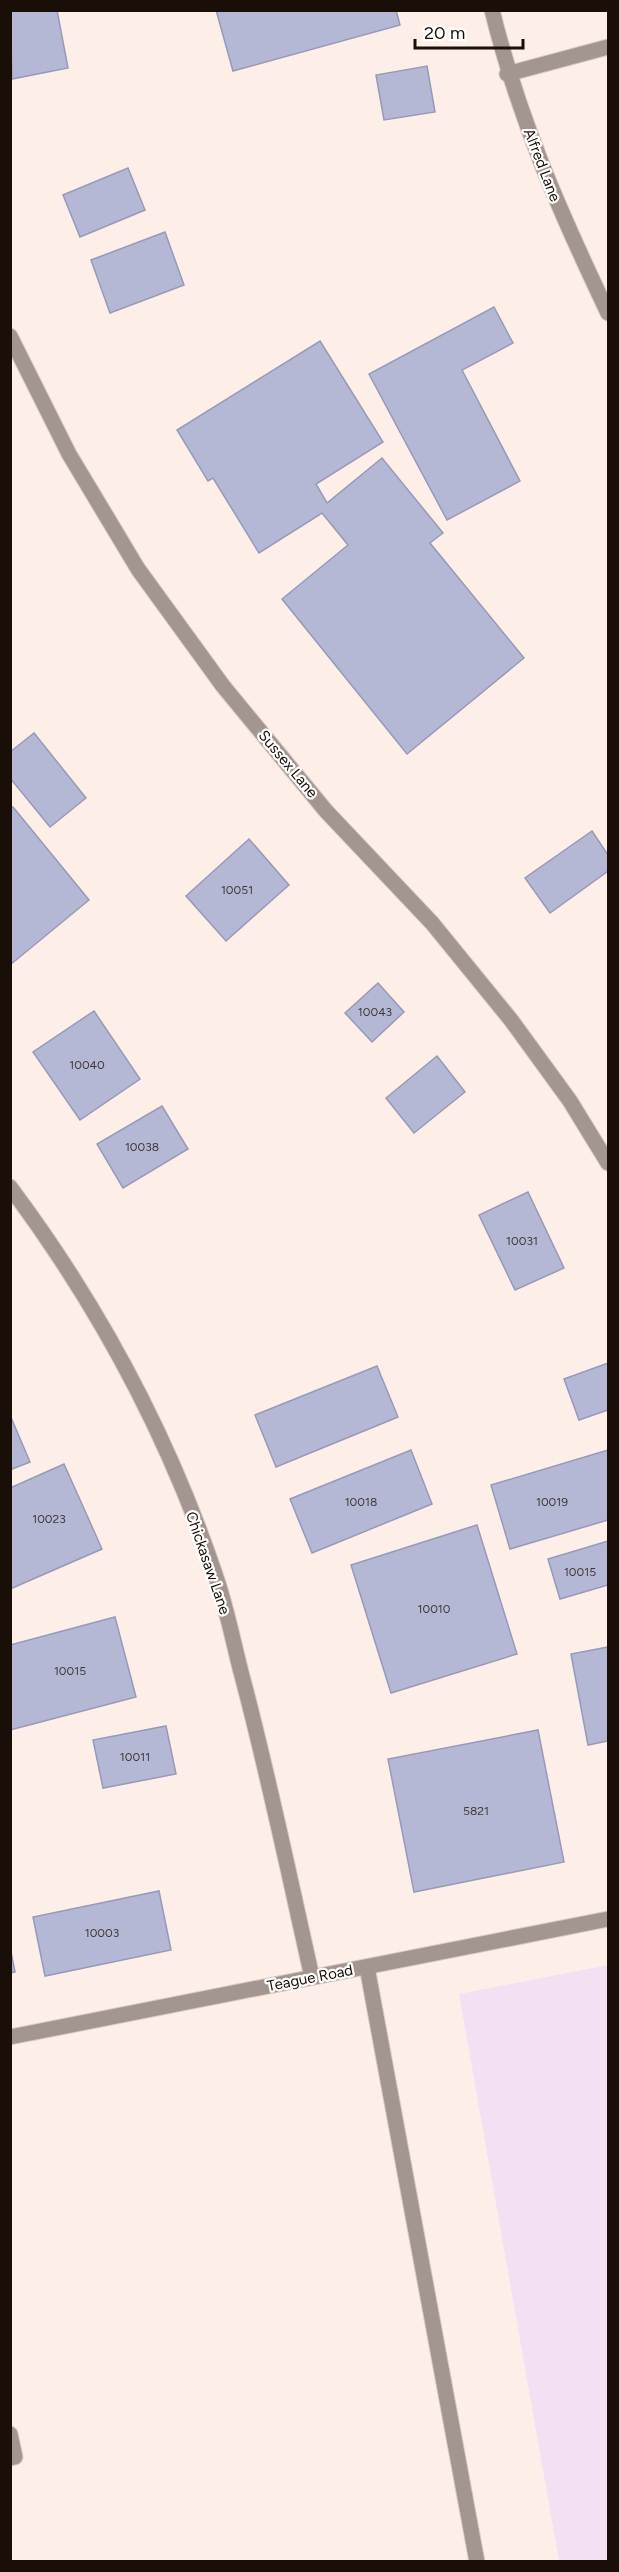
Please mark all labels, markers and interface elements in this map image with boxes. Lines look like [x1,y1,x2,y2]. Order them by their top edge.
scale bar [415,12,523,50]
text: 20 m [424,22,465,44]
street label: Alfred Lane [520,126,564,204]
street label: Sussex Lane [255,727,321,801]
house number: 10051 [221,883,253,897]
house number: 10043 [358,1005,392,1019]
house number: 10040 [69,1058,105,1072]
house number: 10038 [125,1140,159,1154]
house number: 10031 [506,1234,538,1248]
house number: 10018 [345,1495,377,1509]
house number: 10019 [536,1495,568,1509]
street label: Chickasaw Lane [182,1509,234,1617]
house number: 10023 [32,1512,66,1526]
house number: 10015 [564,1565,596,1579]
house number: 10010 [418,1602,451,1616]
house number: 10015 [54,1664,86,1678]
house number: 10011 [120,1750,150,1764]
house number: 5821 [463,1804,489,1818]
house number: 10003 [85,1926,119,1940]
street label: Teague Road [266,1961,354,1995]

